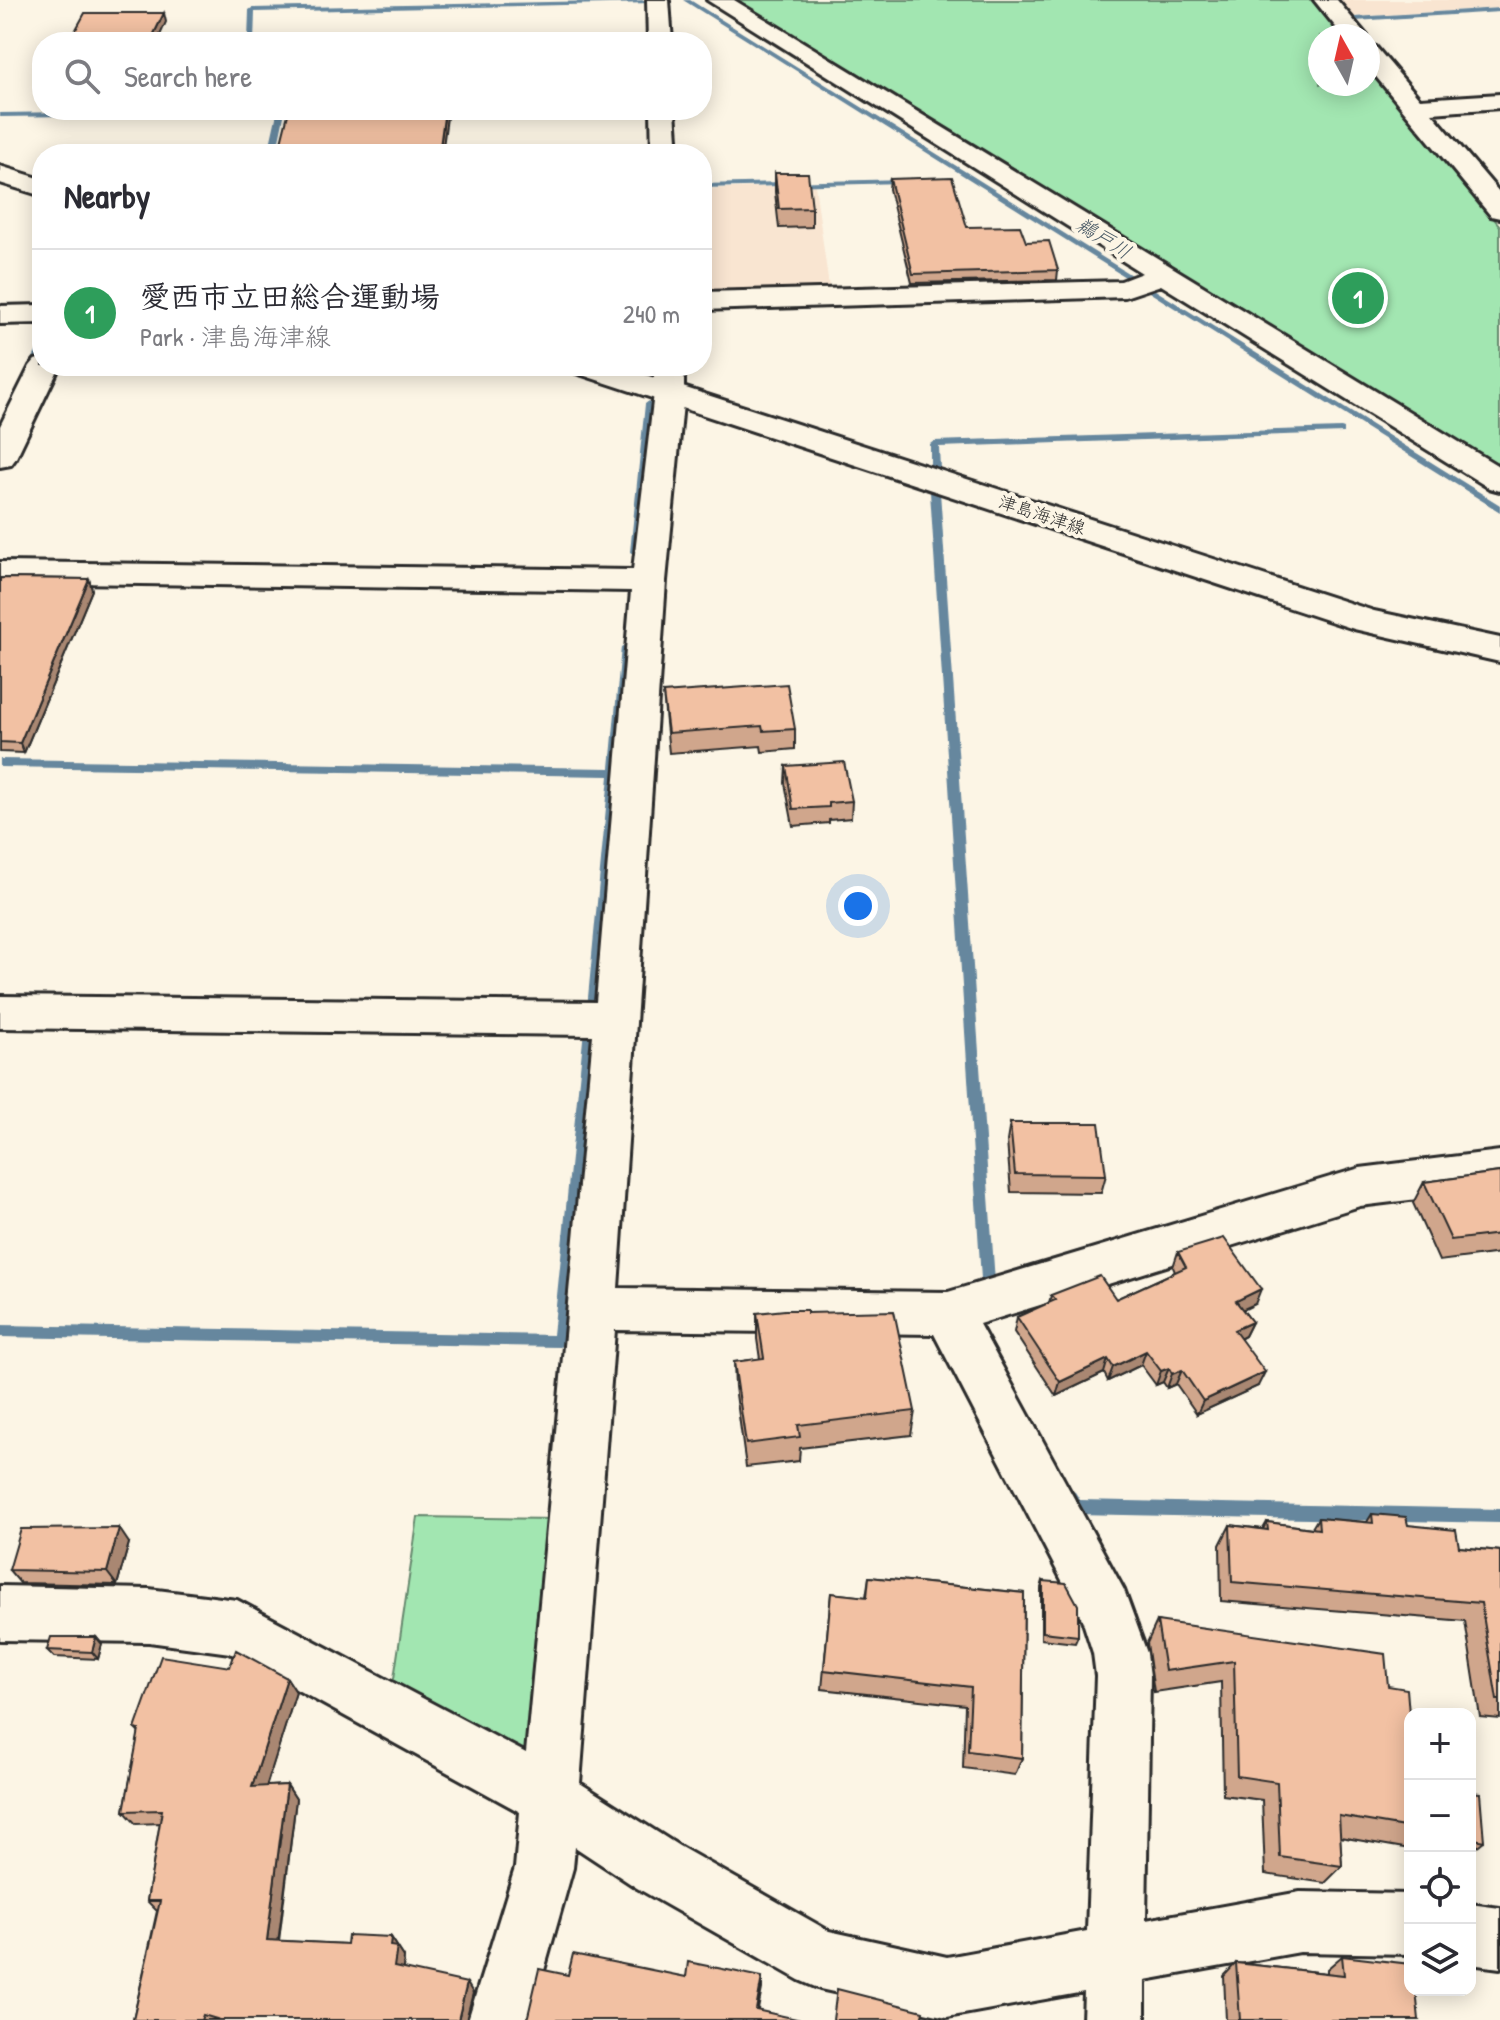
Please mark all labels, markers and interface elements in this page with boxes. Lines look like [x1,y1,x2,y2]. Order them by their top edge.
north arrow [1308,24,1380,96]
search box [32,32,712,120]
icon: search [60,54,104,98]
text: Search here [124,56,252,96]
text: Nearby [64,173,150,219]
water label: 鵜戸川 [1072,210,1137,265]
pin: 1 [1332,268,1384,328]
text: 愛西市立田総合運動場 [140,276,440,316]
text: 1 [85,296,95,331]
text: 240 m [623,296,680,331]
text: Park · 津島海津線 [140,319,331,354]
street label: 津島海津線 [995,489,1089,540]
your location [838,886,878,926]
map controls [1404,1708,1476,1996]
button: + [1404,1708,1476,1780]
button: − [1404,1780,1476,1852]
button: locate [1404,1852,1476,1924]
button: layers [1404,1924,1476,1996]

